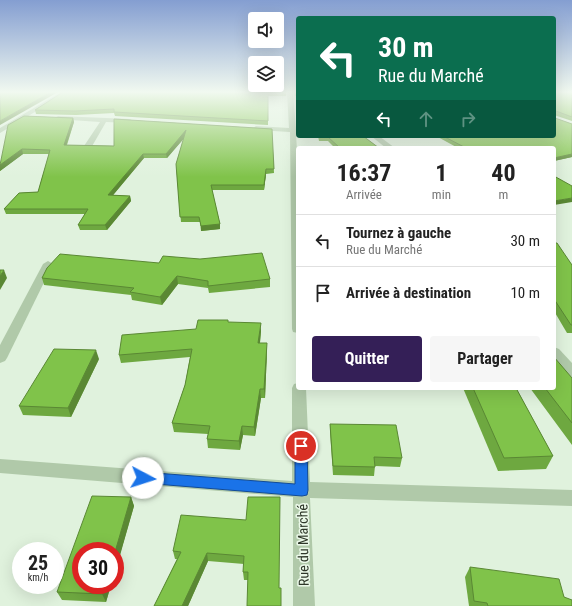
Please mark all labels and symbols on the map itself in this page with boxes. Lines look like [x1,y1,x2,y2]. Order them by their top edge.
pin [284,429,318,463]
position arrow [122,457,164,499]
street label: Rue du Marché [294,503,312,586]
speed limit sign: 30 [72,542,124,594]

